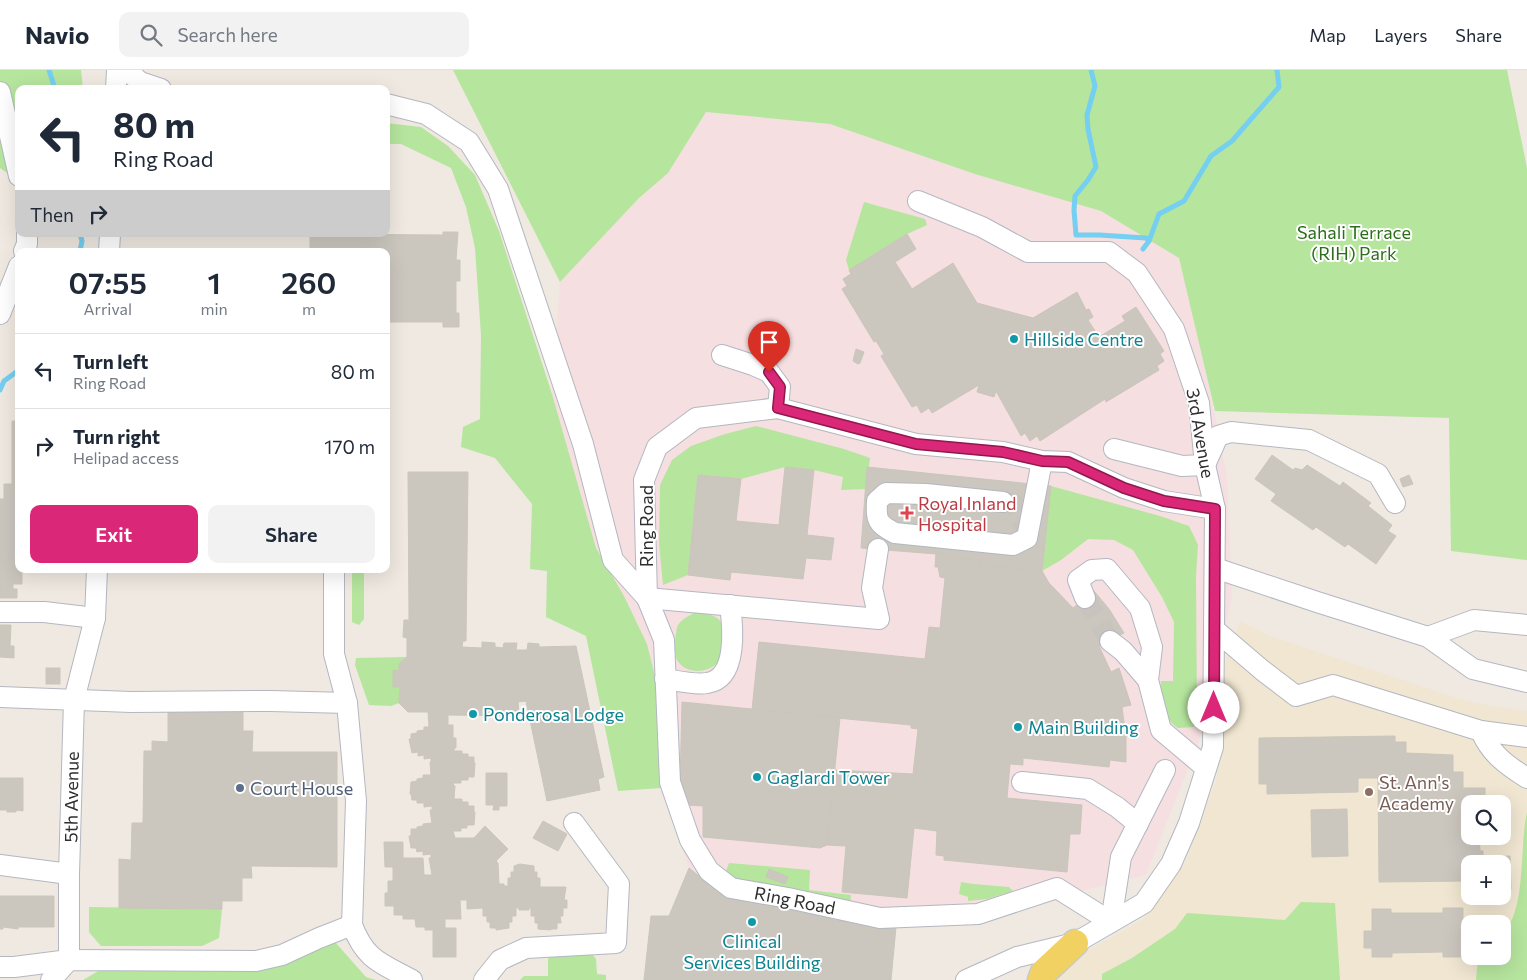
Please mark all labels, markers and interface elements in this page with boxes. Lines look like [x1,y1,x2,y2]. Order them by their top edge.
search box [119,12,469,57]
text: Navio [25,20,89,49]
icon: search [137,21,165,49]
text: Search here [177,23,278,46]
text: Map [1309,24,1346,46]
text: Layers [1374,24,1427,46]
text: Share [1455,24,1502,46]
text: 80 m [113,102,195,145]
icon: left [30,105,95,170]
text: Ring Road [113,145,214,172]
icon: right [84,200,112,228]
text: Then [30,203,74,226]
park label: Sahali Terrace (RIH) Park [1297,221,1411,264]
text: 07:55 [69,263,147,300]
text: 1 [207,263,221,300]
text: 260 [281,263,336,300]
text: Arrival [84,299,132,318]
text: min [201,299,228,318]
text: m [302,299,316,318]
pin [748,321,790,372]
icon: arrive [755,328,783,356]
place label: Hillside Centre [1024,328,1143,350]
marker: Hillside Centre [1008,333,1020,345]
text: Turn left [73,350,148,373]
icon: left [30,357,58,385]
text: 80 m [331,360,375,383]
text: Ring Road [73,373,146,392]
street label: 3rd Avenue [1182,386,1220,480]
text: Turn right [73,425,160,448]
icon: right [30,432,58,460]
text: 170 m [324,435,375,458]
text: Helipad access [73,448,179,467]
street label: Ring Road [635,485,657,567]
place label: Royal Inland Hospital [918,492,1017,535]
button: Exit [30,505,198,563]
button: Share [208,505,375,563]
marker: Royal Inland Hospital [900,506,914,520]
position arrow [1187,681,1239,733]
place label: Ponderosa Lodge [483,703,624,725]
marker: Ponderosa Lodge [467,708,479,720]
place label: Main Building [1028,716,1139,738]
marker: Main Building [1012,721,1024,733]
street label: 5th Avenue [59,751,83,843]
place label: Gaglardi Tower [767,766,890,788]
marker: Gaglardi Tower [751,771,763,783]
place label: St. Ann's Academy [1379,771,1454,814]
place label: Court House [250,777,353,799]
marker: Court House [234,782,246,794]
marker: St. Ann's Academy [1363,786,1375,798]
map controls [1461,795,1511,965]
button: search [1461,795,1511,845]
button: + [1461,855,1511,905]
street label: Ring Road [753,881,837,919]
button: − [1461,915,1511,965]
marker: Clinical Services Building [746,916,758,928]
place label: Clinical Services Building [683,930,821,973]

